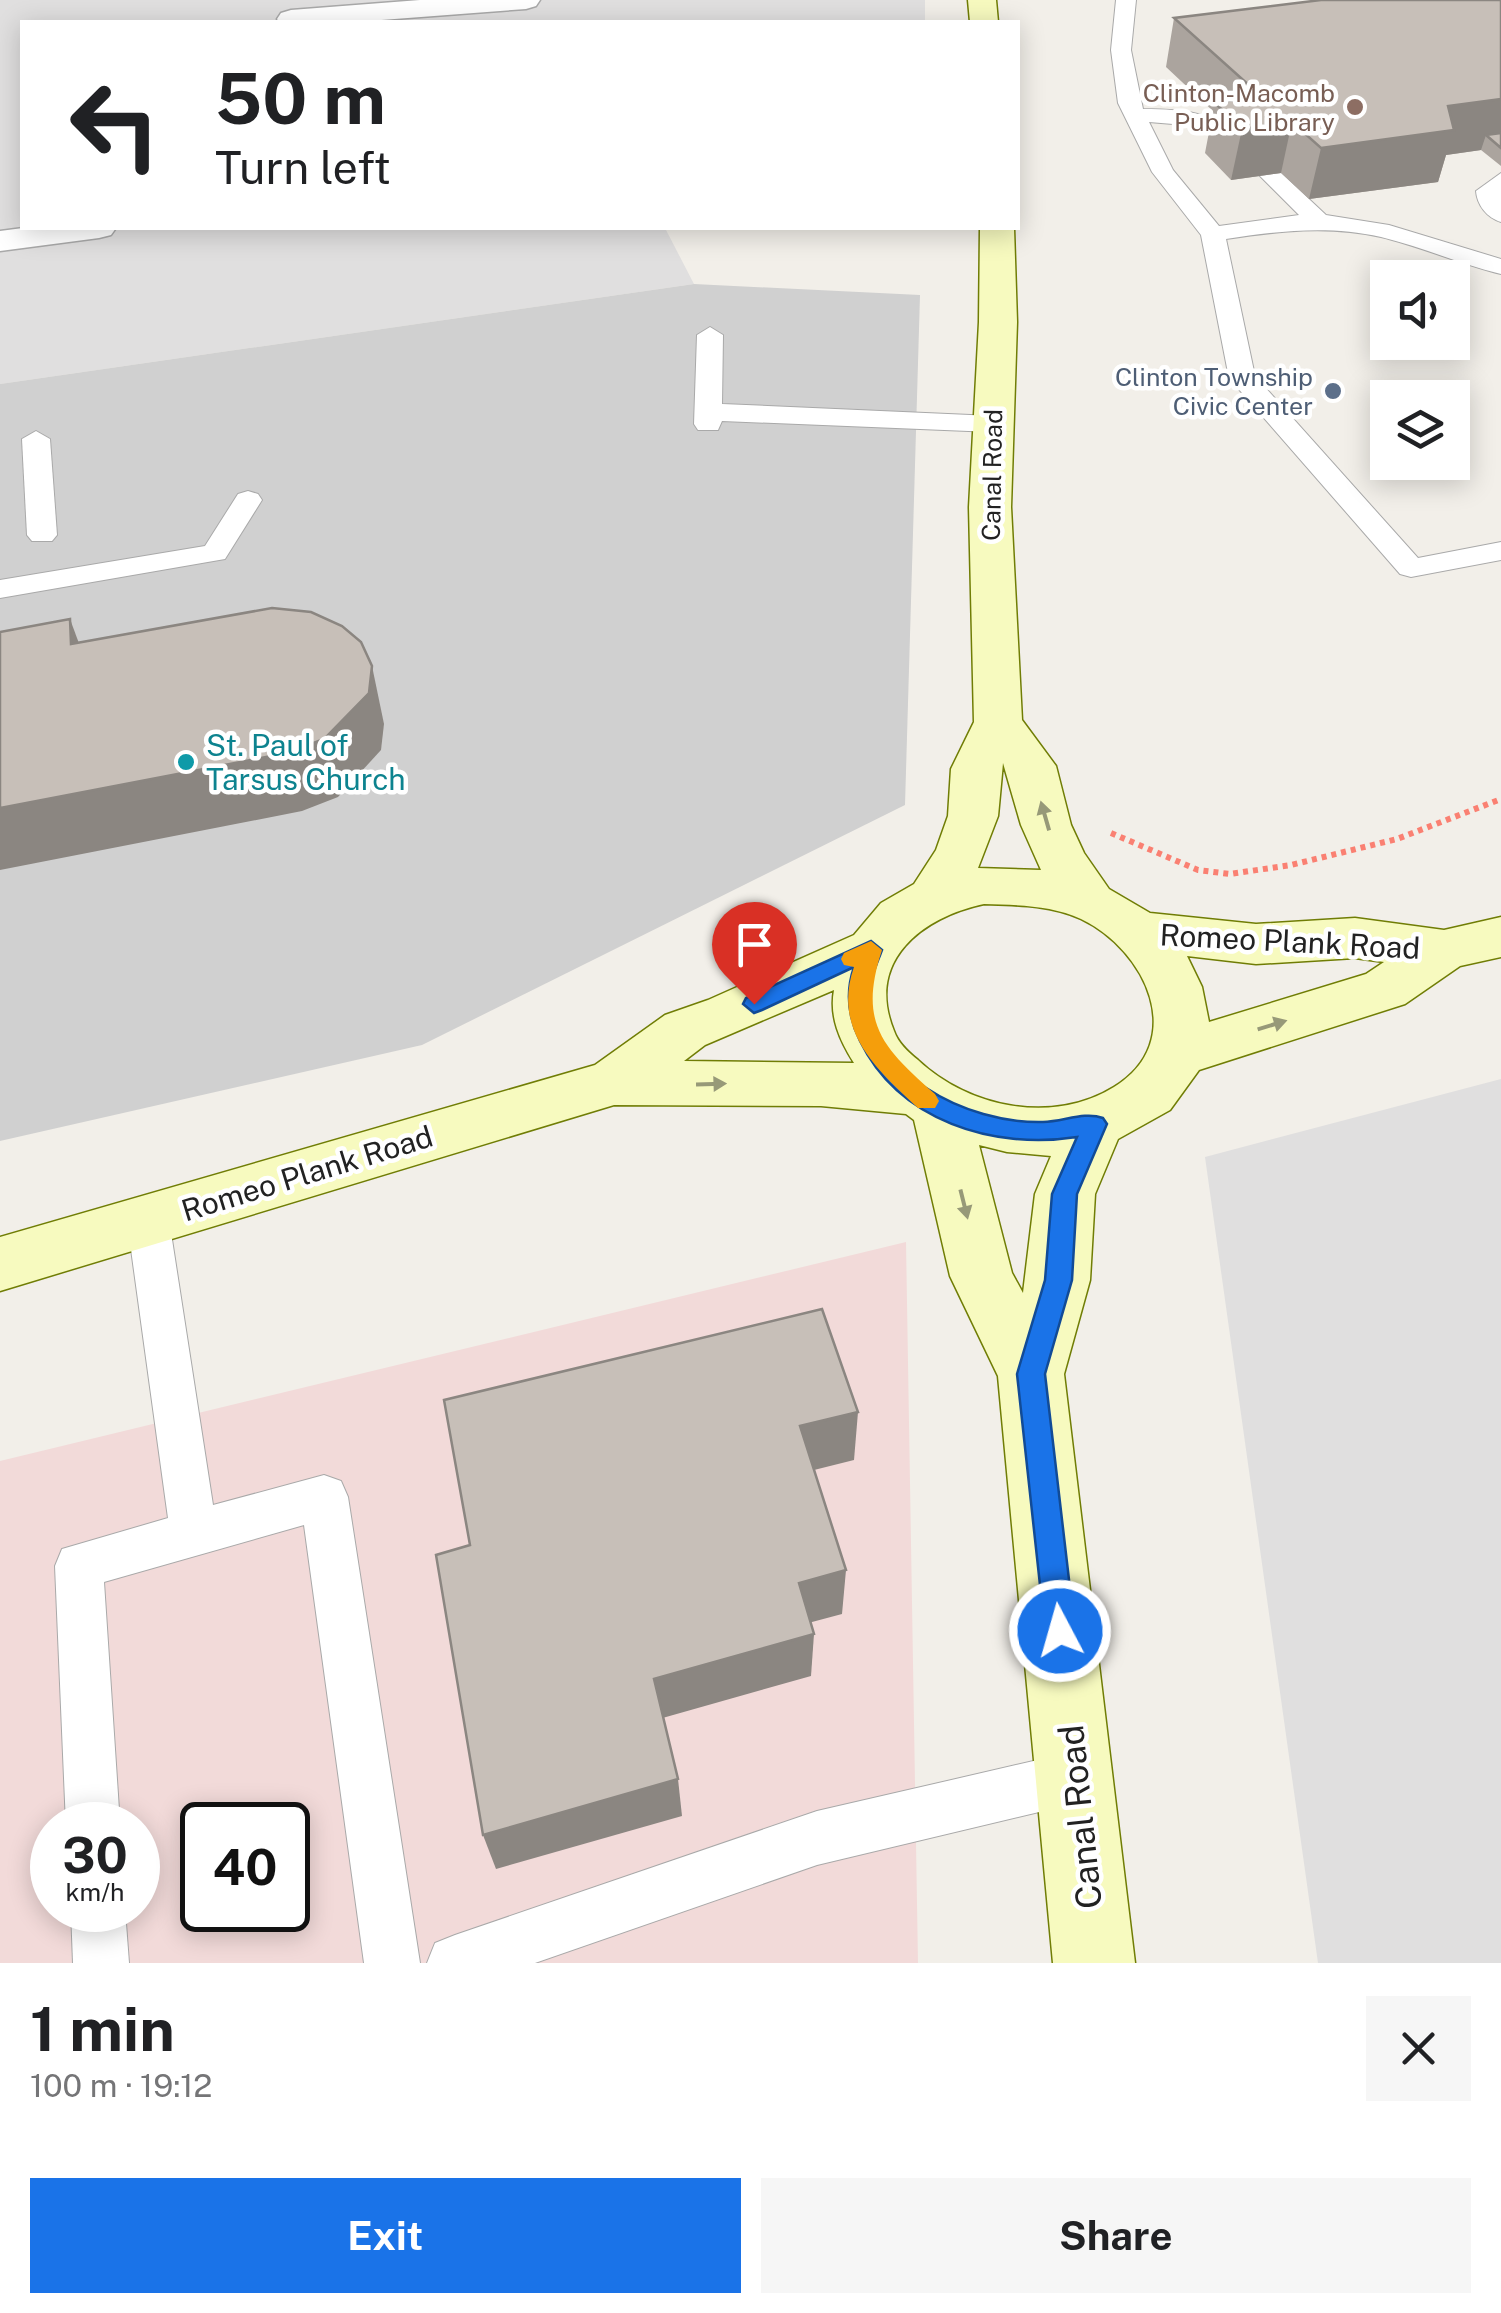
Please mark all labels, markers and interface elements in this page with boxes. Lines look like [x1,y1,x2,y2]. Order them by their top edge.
text: 50 m [215,57,386,140]
icon: left [50,60,180,190]
place label: Clinton-Macomb Public Library [1143,78,1335,137]
marker: Clinton-Macomb Public Library [1344,96,1366,118]
text: Turn left [215,141,391,194]
map controls [1370,260,1470,480]
button: sound [1370,260,1470,360]
place label: Clinton Township Civic Center [1115,362,1313,421]
marker: Clinton Township Civic Center [1322,380,1344,402]
button: layers [1370,380,1470,480]
street label: Canal Road [976,409,1008,541]
place label: St. Paul of Tarsus Church [206,727,406,797]
marker: St. Paul of Tarsus Church [175,751,197,773]
one-way arrow [1037,800,1052,831]
pin [712,902,797,1005]
street label: Romeo Plank Road [1159,916,1421,966]
icon: arrive [727,917,782,972]
one-way arrow [1257,1017,1287,1032]
one-way arrow [696,1076,728,1092]
street label: Romeo Plank Road [177,1118,437,1228]
one-way arrow [957,1189,972,1220]
position arrow [1008,1579,1112,1683]
street label: Canal Road [1050,1723,1110,1911]
speed limit sign: 40 [180,1802,310,1932]
text: 30 [62,1825,128,1884]
text: km/h [66,1877,124,1907]
text: 1 min [30,1994,175,2065]
button: close [1366,1996,1471,2101]
text: 100 m · 19:12 [30,2067,212,2104]
button: Exit [30,2178,741,2293]
button: Share [761,2178,1471,2293]

